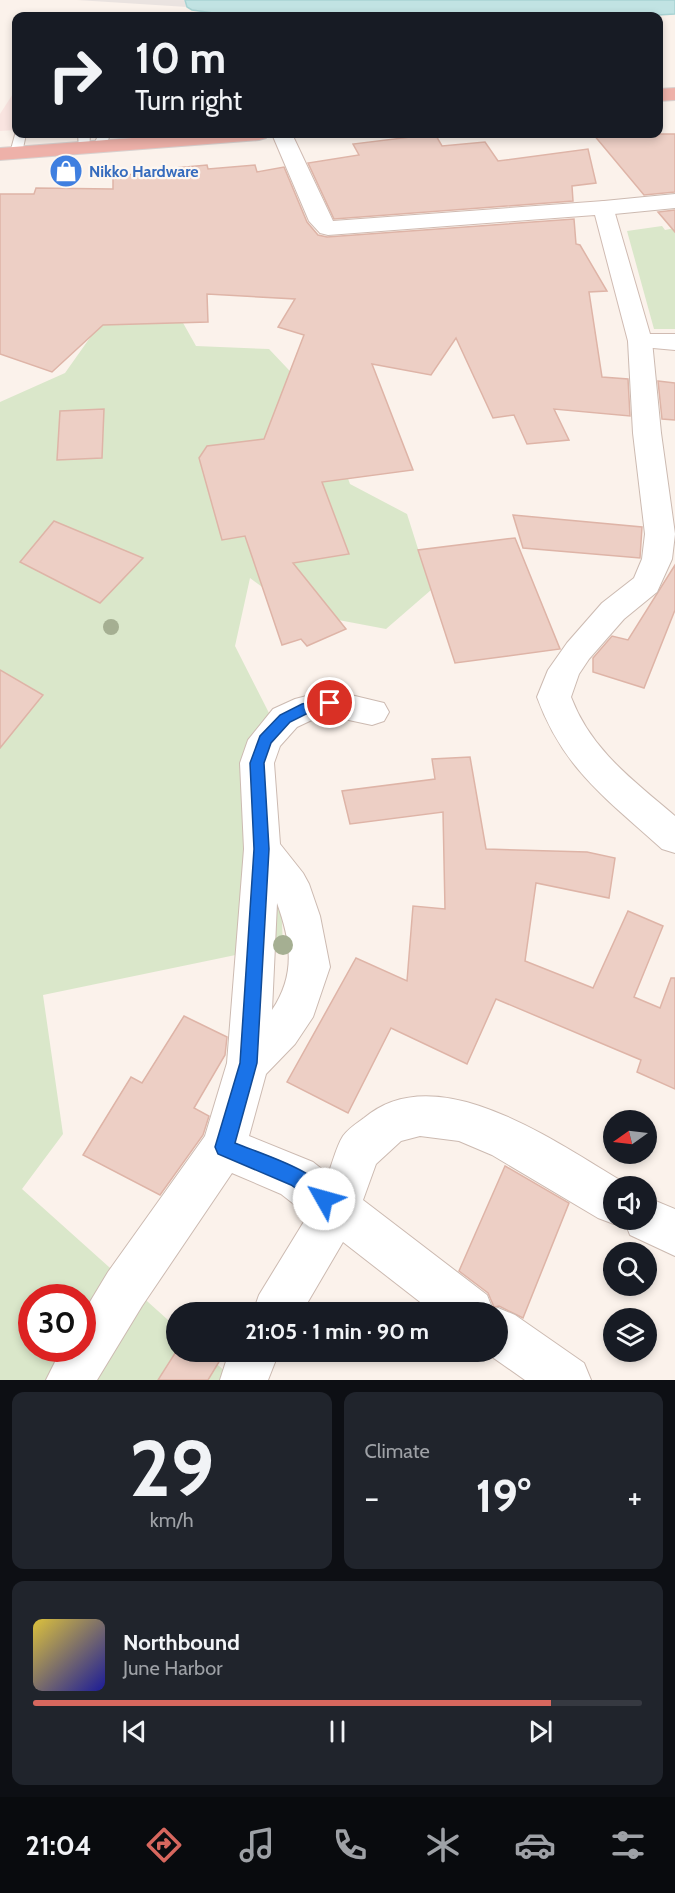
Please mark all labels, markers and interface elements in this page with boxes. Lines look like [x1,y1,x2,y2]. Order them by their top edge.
text: 10 m [135,32,226,84]
icon: right [36,36,114,114]
text: Turn right [135,84,242,117]
shop icon: Nikko Hardware [48,153,84,189]
place label: Nikko Hardware [89,162,199,181]
pin [304,677,355,728]
icon: arrive [313,686,346,719]
north arrow [603,1110,657,1164]
map controls [603,1110,657,1362]
position arrow [292,1167,356,1231]
button: sound [603,1176,657,1230]
button: search [603,1242,657,1296]
speed limit sign: 30 [18,1284,96,1362]
button: layers [603,1308,657,1362]
text: 21:05 · 1 min · 90 m [245,1318,429,1345]
text: 29 [129,1421,214,1516]
text: Climate [365,1439,430,1463]
text: 19° [476,1469,531,1523]
text: − [365,1477,379,1517]
text: + [627,1477,642,1517]
text: km/h [150,1508,194,1532]
text: Northbound [123,1629,240,1656]
text: June Harbor [123,1656,223,1680]
icon: previous [118,1715,151,1748]
icon: pause [321,1715,354,1748]
icon: next [524,1715,557,1748]
icon: directions [143,1824,185,1866]
icon: music [236,1824,278,1866]
icon: phone [329,1824,371,1866]
icon: climate [422,1824,464,1866]
icon: car [514,1824,556,1866]
icon: filters [607,1824,649,1866]
text: 21:04 [25,1829,92,1862]

